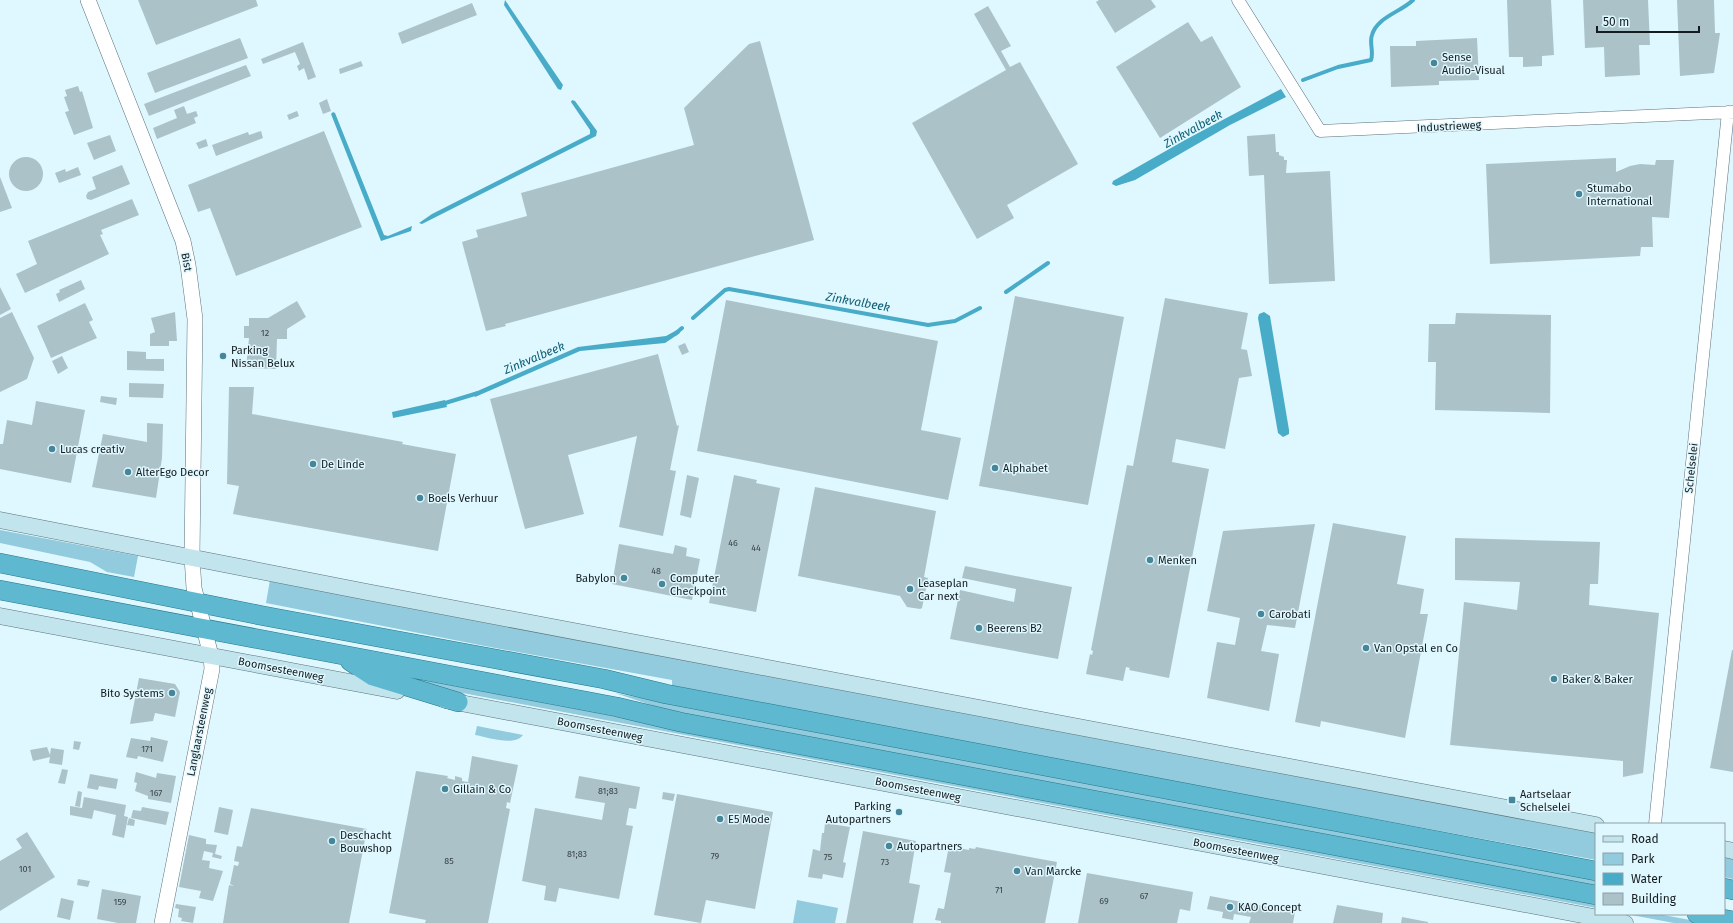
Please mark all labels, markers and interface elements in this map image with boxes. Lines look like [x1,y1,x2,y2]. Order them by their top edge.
scale bar [1597,8,1699,34]
text: 50 m [1603,15,1629,29]
place label: Sense Audio-Visual [1442,51,1505,77]
marker: Sense Audio-Visual [1429,58,1439,68]
water label: Zinkvalbeek [1160,107,1225,151]
street label: Industrieweg [1416,118,1482,135]
place label: Stumabo International [1587,182,1652,208]
marker: Stumabo International [1574,189,1584,199]
street label: Bist [178,252,195,273]
water label: Zinkvalbeek [824,289,892,315]
house number: 12 [261,328,269,338]
water label: Zinkvalbeek [500,339,567,378]
place label: Parking Nissan Belux [231,344,295,370]
marker: Parking Nissan Belux [218,351,228,361]
street label: Schelselei [1682,442,1701,494]
place label: Lucas creativ [60,443,125,456]
marker: Lucas creativ [47,444,57,454]
place label: De Linde [321,458,365,471]
marker: De Linde [308,459,318,469]
place label: Alphabet [1003,462,1048,475]
marker: Alphabet [990,463,1000,473]
place label: AlterEgo Decor [136,466,210,479]
marker: AlterEgo Decor [123,467,133,477]
place label: Boels Verhuur [428,492,499,505]
marker: Boels Verhuur [415,493,425,503]
house number: 46 [728,538,738,548]
house number: 44 [751,543,761,553]
place label: Menken [1158,554,1197,567]
marker: Menken [1145,555,1155,565]
house number: 48 [651,566,661,576]
place label: Babylon [575,572,616,585]
place label: Computer Checkpoint [670,572,726,598]
marker: Babylon [619,573,629,583]
place label: Leaseplan Car next [918,577,968,603]
marker: Computer Checkpoint [657,579,667,589]
marker: Leaseplan Car next [905,584,915,594]
place label: Carobati [1269,608,1311,621]
marker: Carobati [1256,609,1266,619]
place label: Beerens B2 [987,622,1042,635]
marker: Beerens B2 [974,623,984,633]
place label: Van Opstal en Co [1374,642,1458,655]
marker: Van Opstal en Co [1361,643,1371,653]
street label: Boomsesteenweg [237,655,325,684]
place label: Baker & Baker [1562,673,1633,686]
marker: Baker & Baker [1549,674,1559,684]
place label: Bito Systems [100,687,164,700]
street label: Langlaarsteenweg [185,687,214,777]
marker: Bito Systems [167,688,177,698]
street label: Boomsesteenweg [556,715,644,744]
house number: 171 [141,744,153,754]
street label: Boomsesteenweg [874,775,962,804]
place label: Gillain & Co [453,783,511,796]
marker: Gillain & Co [440,784,450,794]
house number: 81;83 [598,786,618,796]
house number: 167 [150,788,162,798]
place label: Aartselaar Schelselei [1520,788,1572,814]
marker: Aartselaar Schelselei [1507,795,1517,805]
place label: Parking Autopartners [826,800,891,826]
marker: Parking Autopartners [894,807,904,817]
place label: E5 Mode [728,813,770,826]
marker: E5 Mode [715,814,725,824]
legend [1595,823,1725,915]
place label: Deschacht Bouwshop [340,829,392,855]
text: Road [1631,832,1659,846]
marker: Deschacht Bouwshop [327,836,337,846]
street label: Boomsesteenweg [1192,836,1280,865]
place label: Autopartners [897,840,962,853]
marker: Autopartners [884,841,894,851]
house number: 81;83 [567,849,587,859]
house number: 79 [711,851,720,861]
house number: 75 [824,852,833,862]
text: Park [1631,852,1655,866]
house number: 85 [444,856,454,866]
house number: 73 [881,857,889,867]
house number: 101 [19,864,31,874]
place label: Van Marcke [1025,865,1081,878]
marker: Van Marcke [1012,866,1022,876]
text: Water [1631,872,1663,886]
house number: 71 [995,885,1003,895]
house number: 67 [1140,891,1148,901]
text: Building [1631,892,1677,906]
house number: 69 [1099,896,1109,906]
house number: 159 [114,897,127,907]
place label: KAO Concept [1238,901,1302,914]
marker: KAO Concept [1225,902,1235,912]

